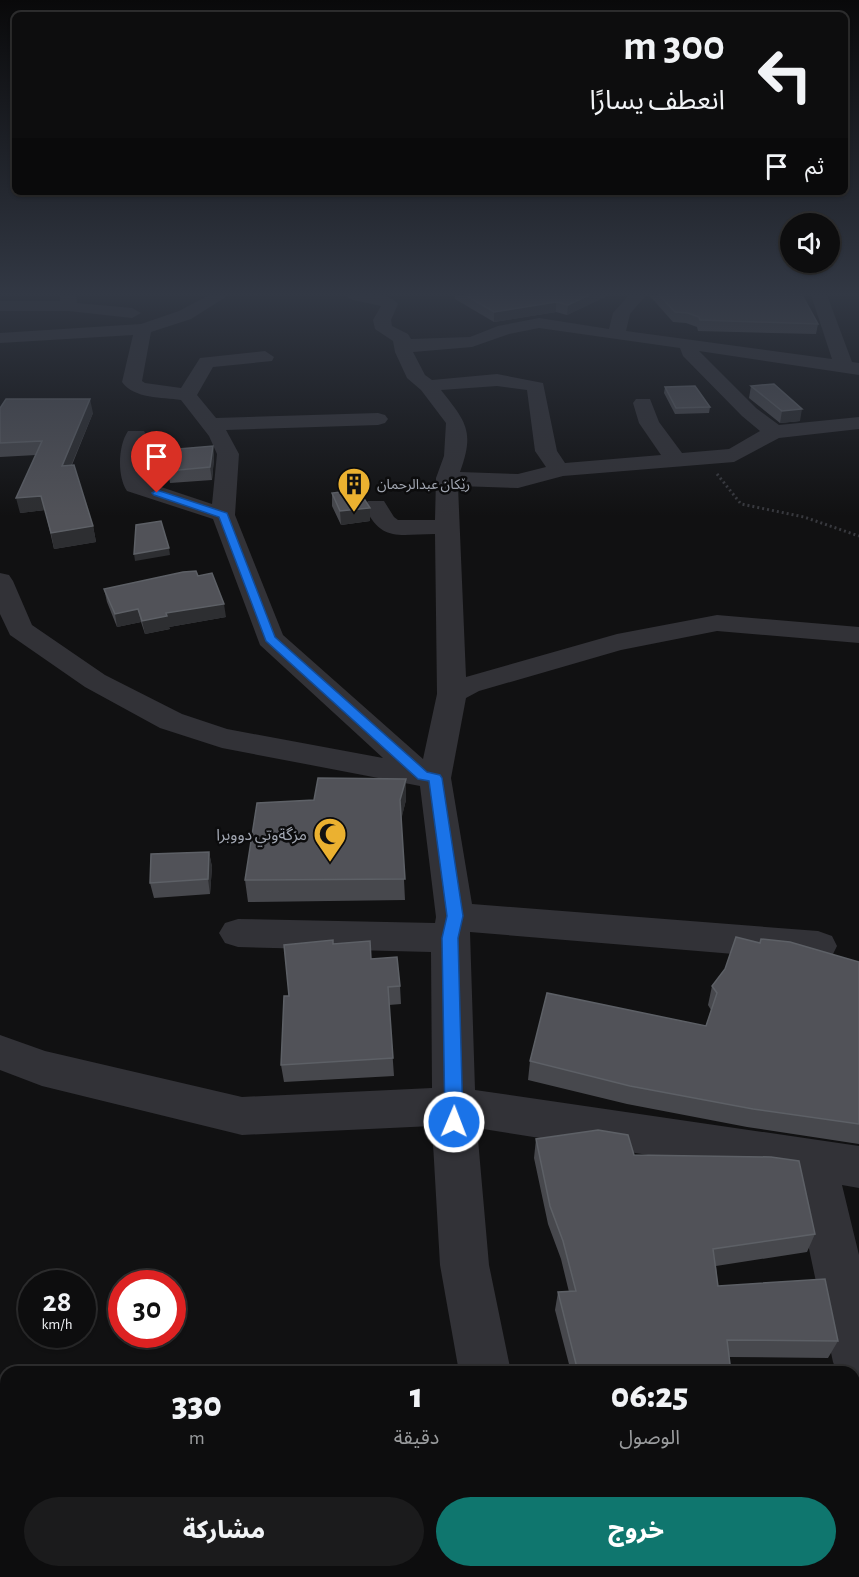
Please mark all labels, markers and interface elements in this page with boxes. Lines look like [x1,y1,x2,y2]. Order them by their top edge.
text: 300 m [623,25,725,67]
icon: left [746,36,824,114]
text: انعطف يسارًا [589,87,725,114]
icon: arrive [760,150,793,183]
text: ثم [805,156,824,178]
map controls [780,213,840,273]
button: sound [780,213,840,273]
pin [131,431,182,493]
icon: arrive [140,440,173,473]
building icon: رێكان عبدالرحمان [336,466,372,513]
place label: رێكان عبدالرحمان [377,478,470,493]
mosque icon: مزگةوتي دووبرا [312,816,348,863]
place label: مزگةوتي دووبرا [216,826,307,847]
position arrow [422,1090,486,1154]
speed limit sign: 30 [108,1270,186,1348]
text: 28 [43,1287,71,1317]
text: km/h [42,1317,72,1332]
text: 1 [410,1378,423,1414]
text: 06:25 [611,1378,688,1414]
text: 330 [172,1387,222,1423]
text: m [189,1428,205,1448]
text: دقيقة [394,1428,439,1448]
text: الوصول [619,1428,680,1448]
button: مشاركة [24,1497,424,1566]
button: خروج [436,1497,836,1566]

